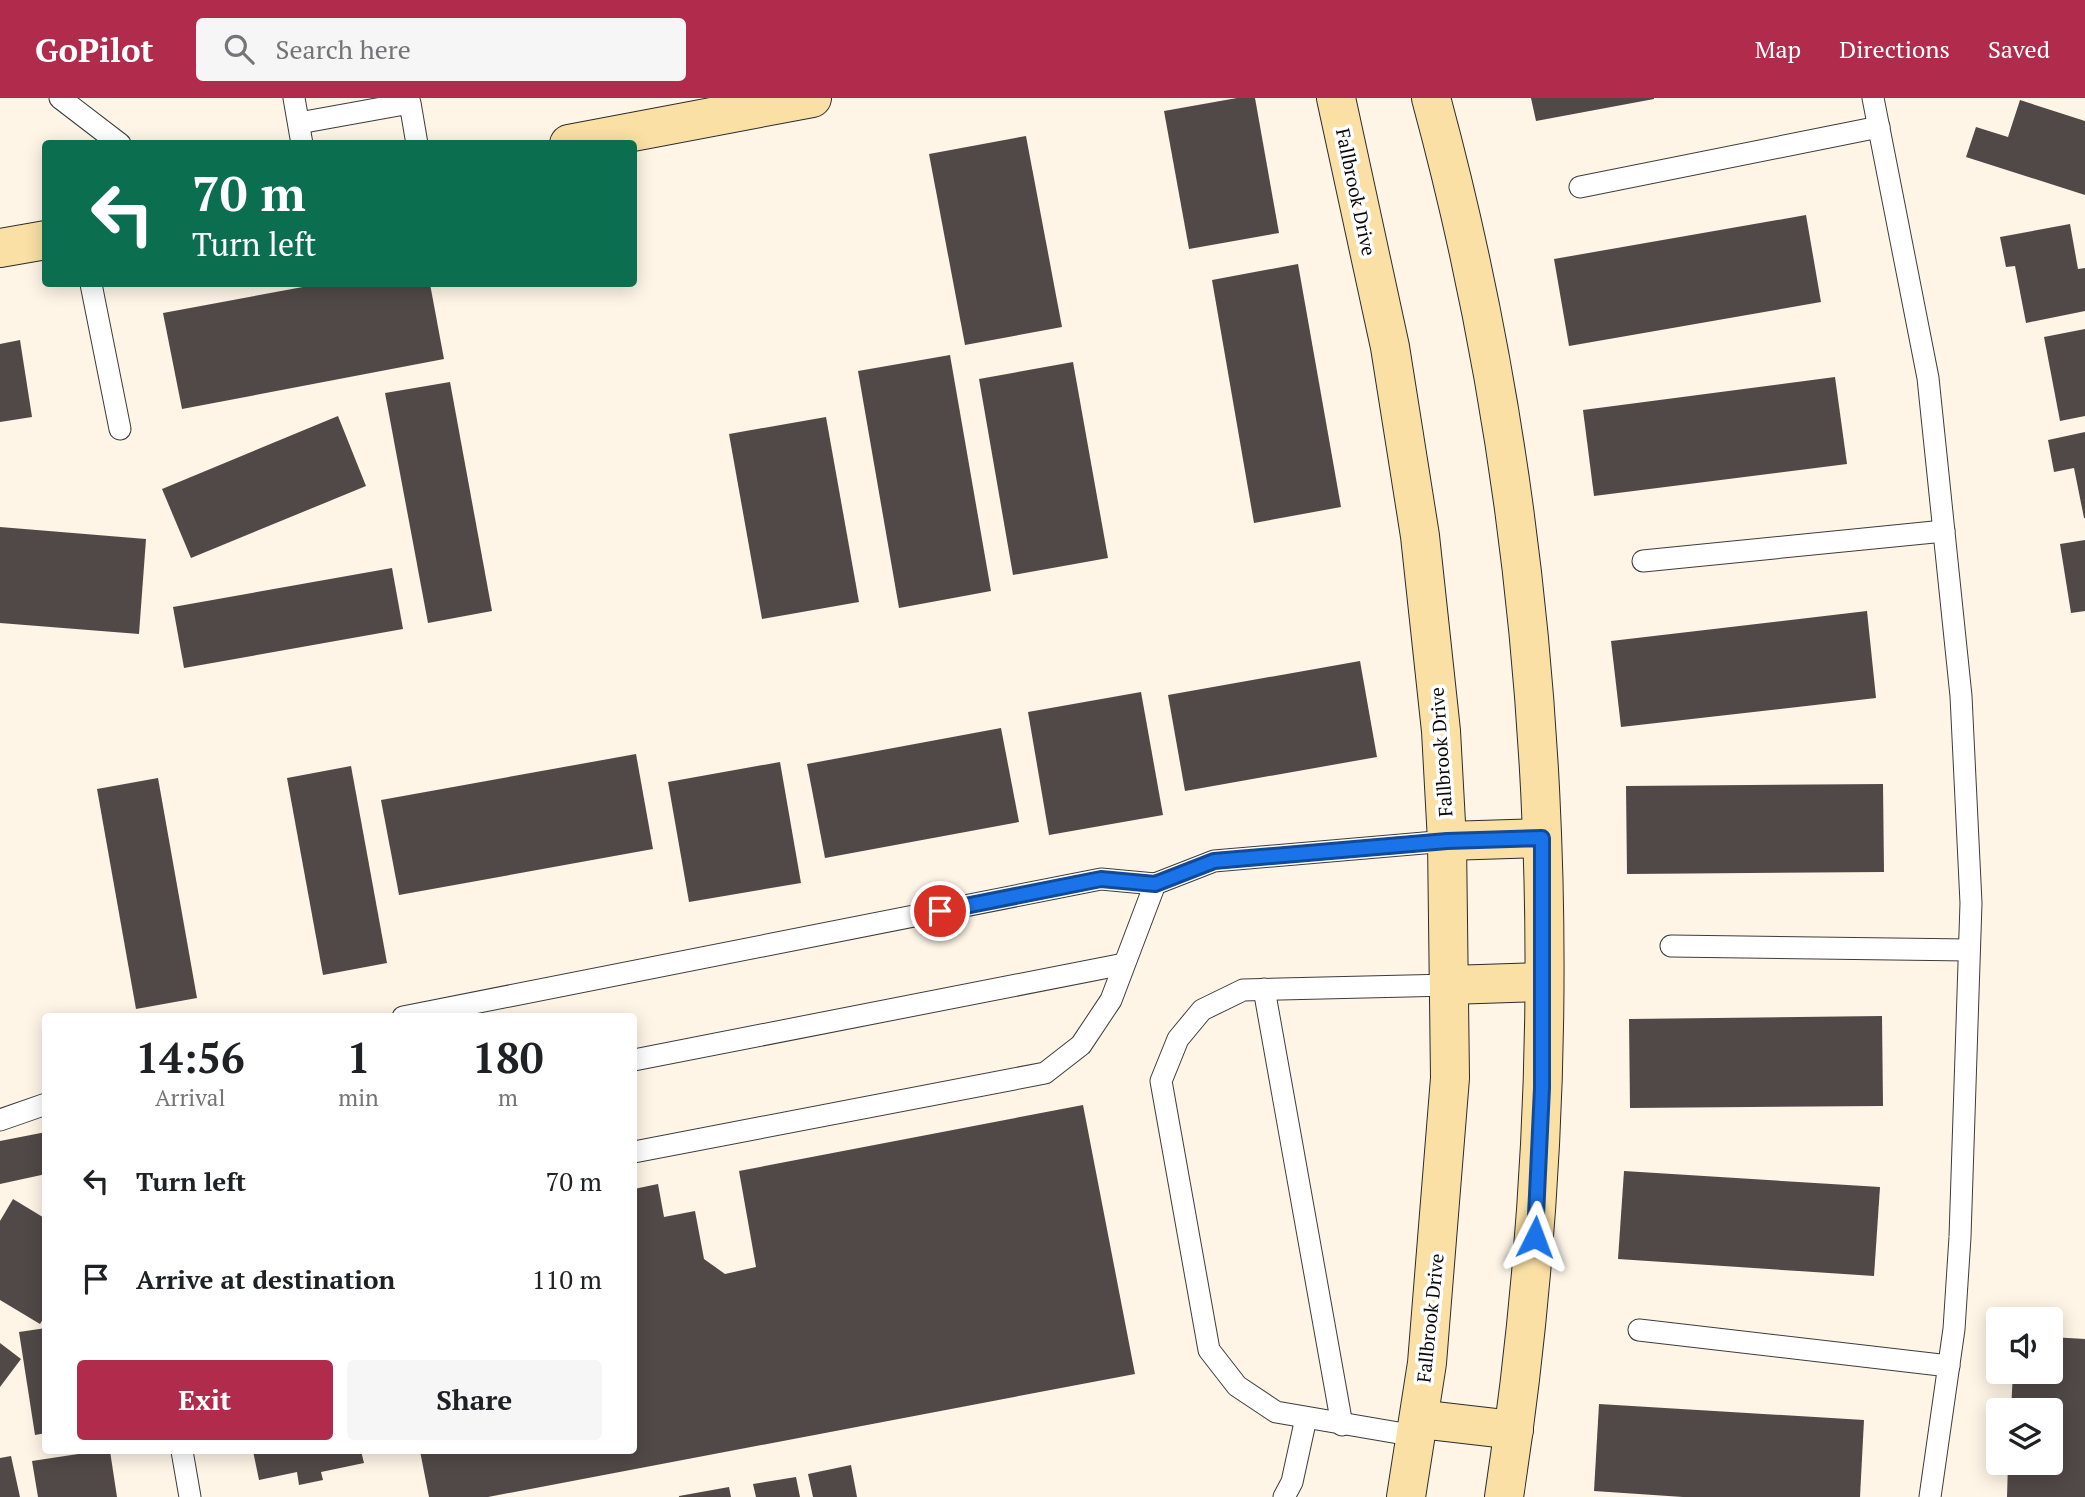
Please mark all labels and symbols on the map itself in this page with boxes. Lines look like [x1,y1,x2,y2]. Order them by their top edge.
street label: Fallbrook Drive [1331,126,1382,258]
street label: Fallbrook Drive [1424,686,1457,818]
pin [910,881,970,941]
position arrow [1498,1200,1572,1274]
street label: Fallbrook Drive [1410,1252,1449,1384]

